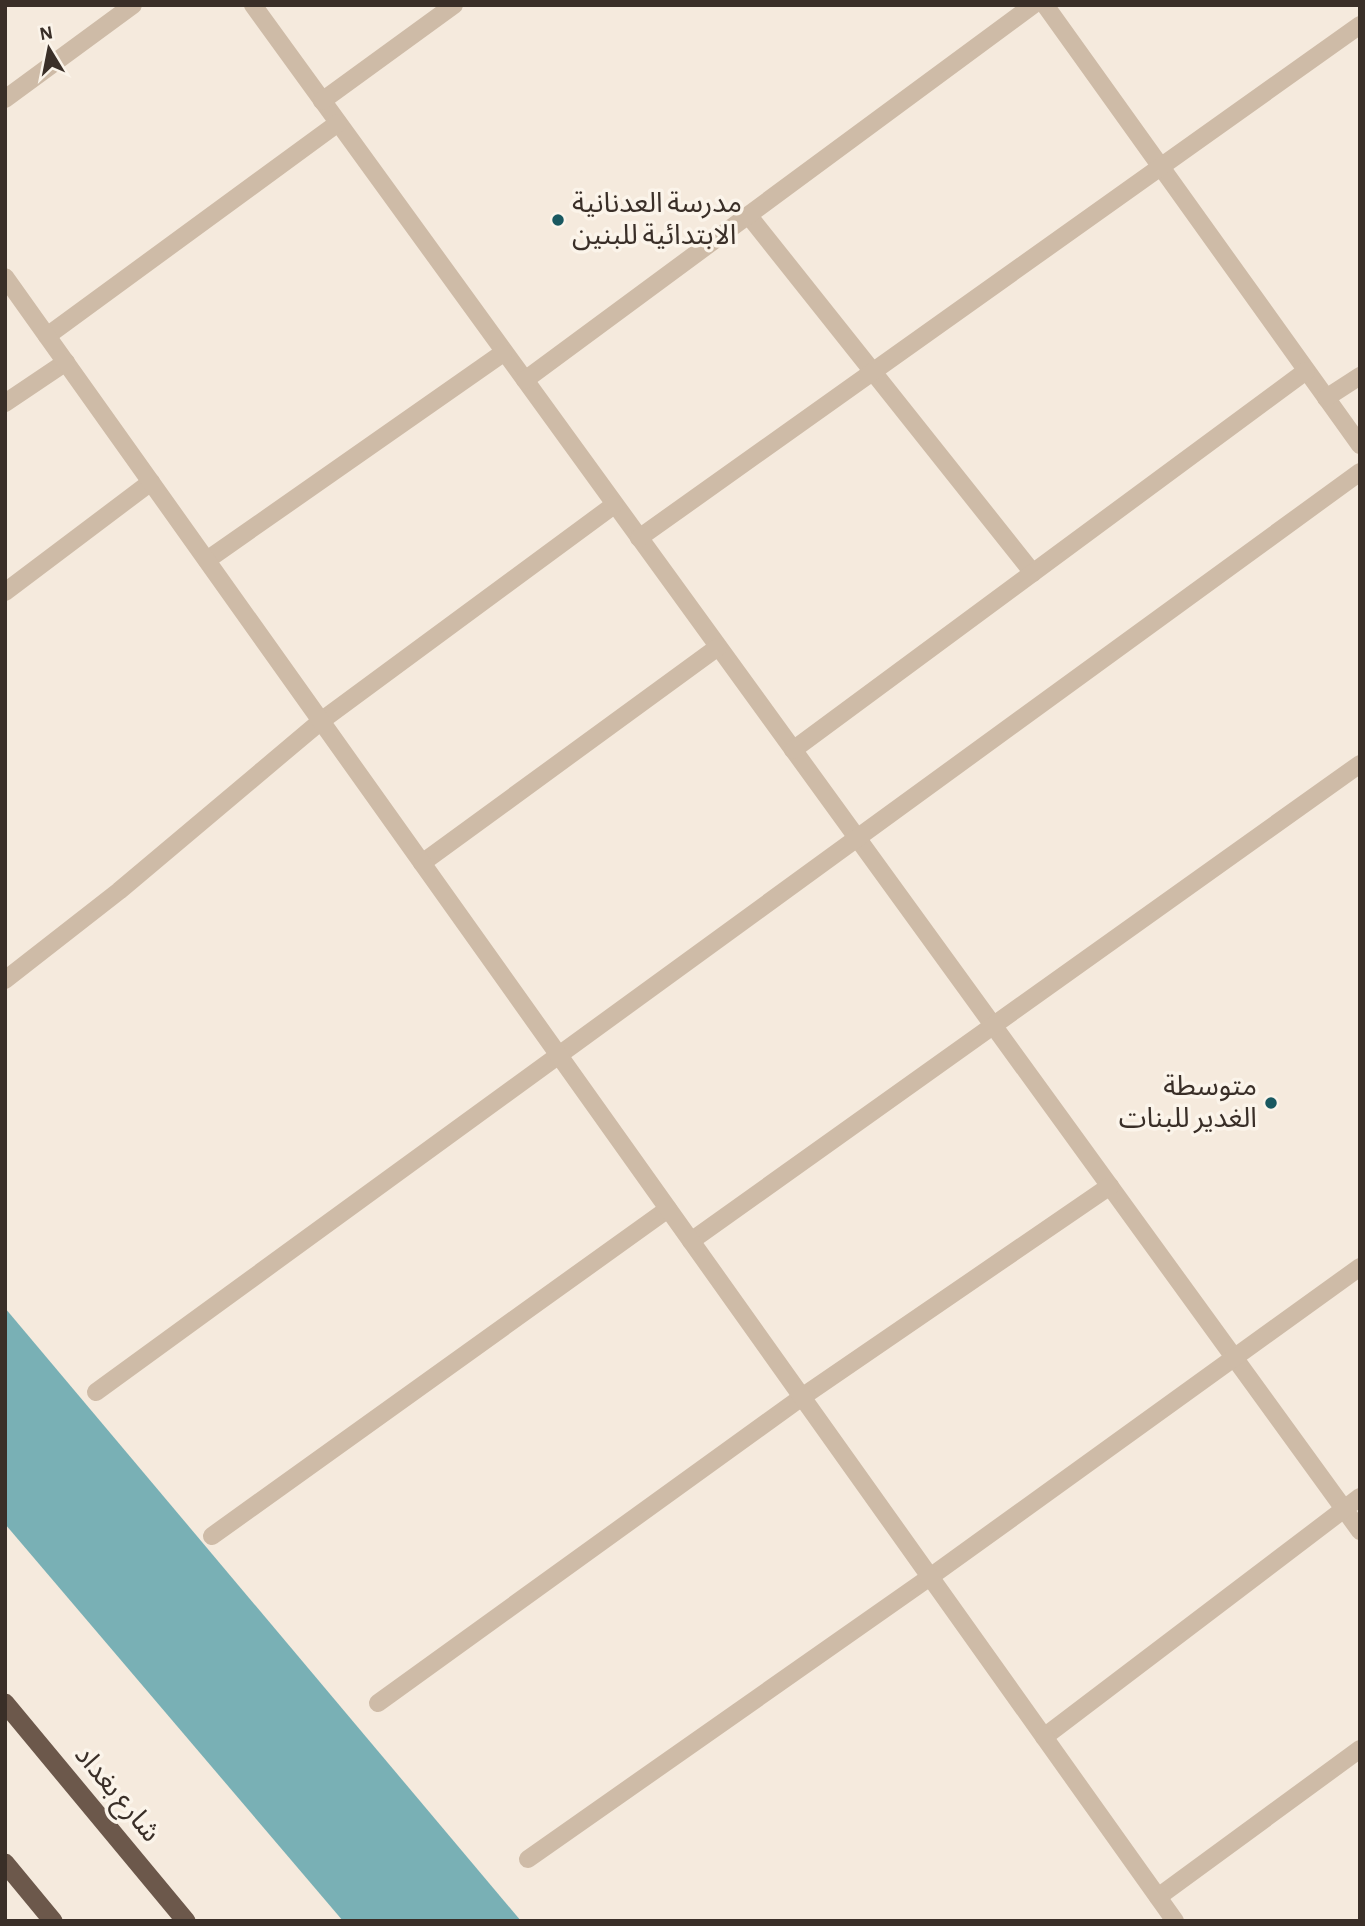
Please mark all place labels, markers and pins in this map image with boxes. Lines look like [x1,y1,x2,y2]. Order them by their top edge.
place label: مدرسة العدنانية الابتدائية للبنين [572,190,742,251]
marker: مدرسة العدنانية الابتدائية للبنين [550,212,566,228]
place label: متوسطة الغدير للبنات [1119,1073,1257,1134]
marker: متوسطة الغدير للبنات [1263,1095,1279,1111]

